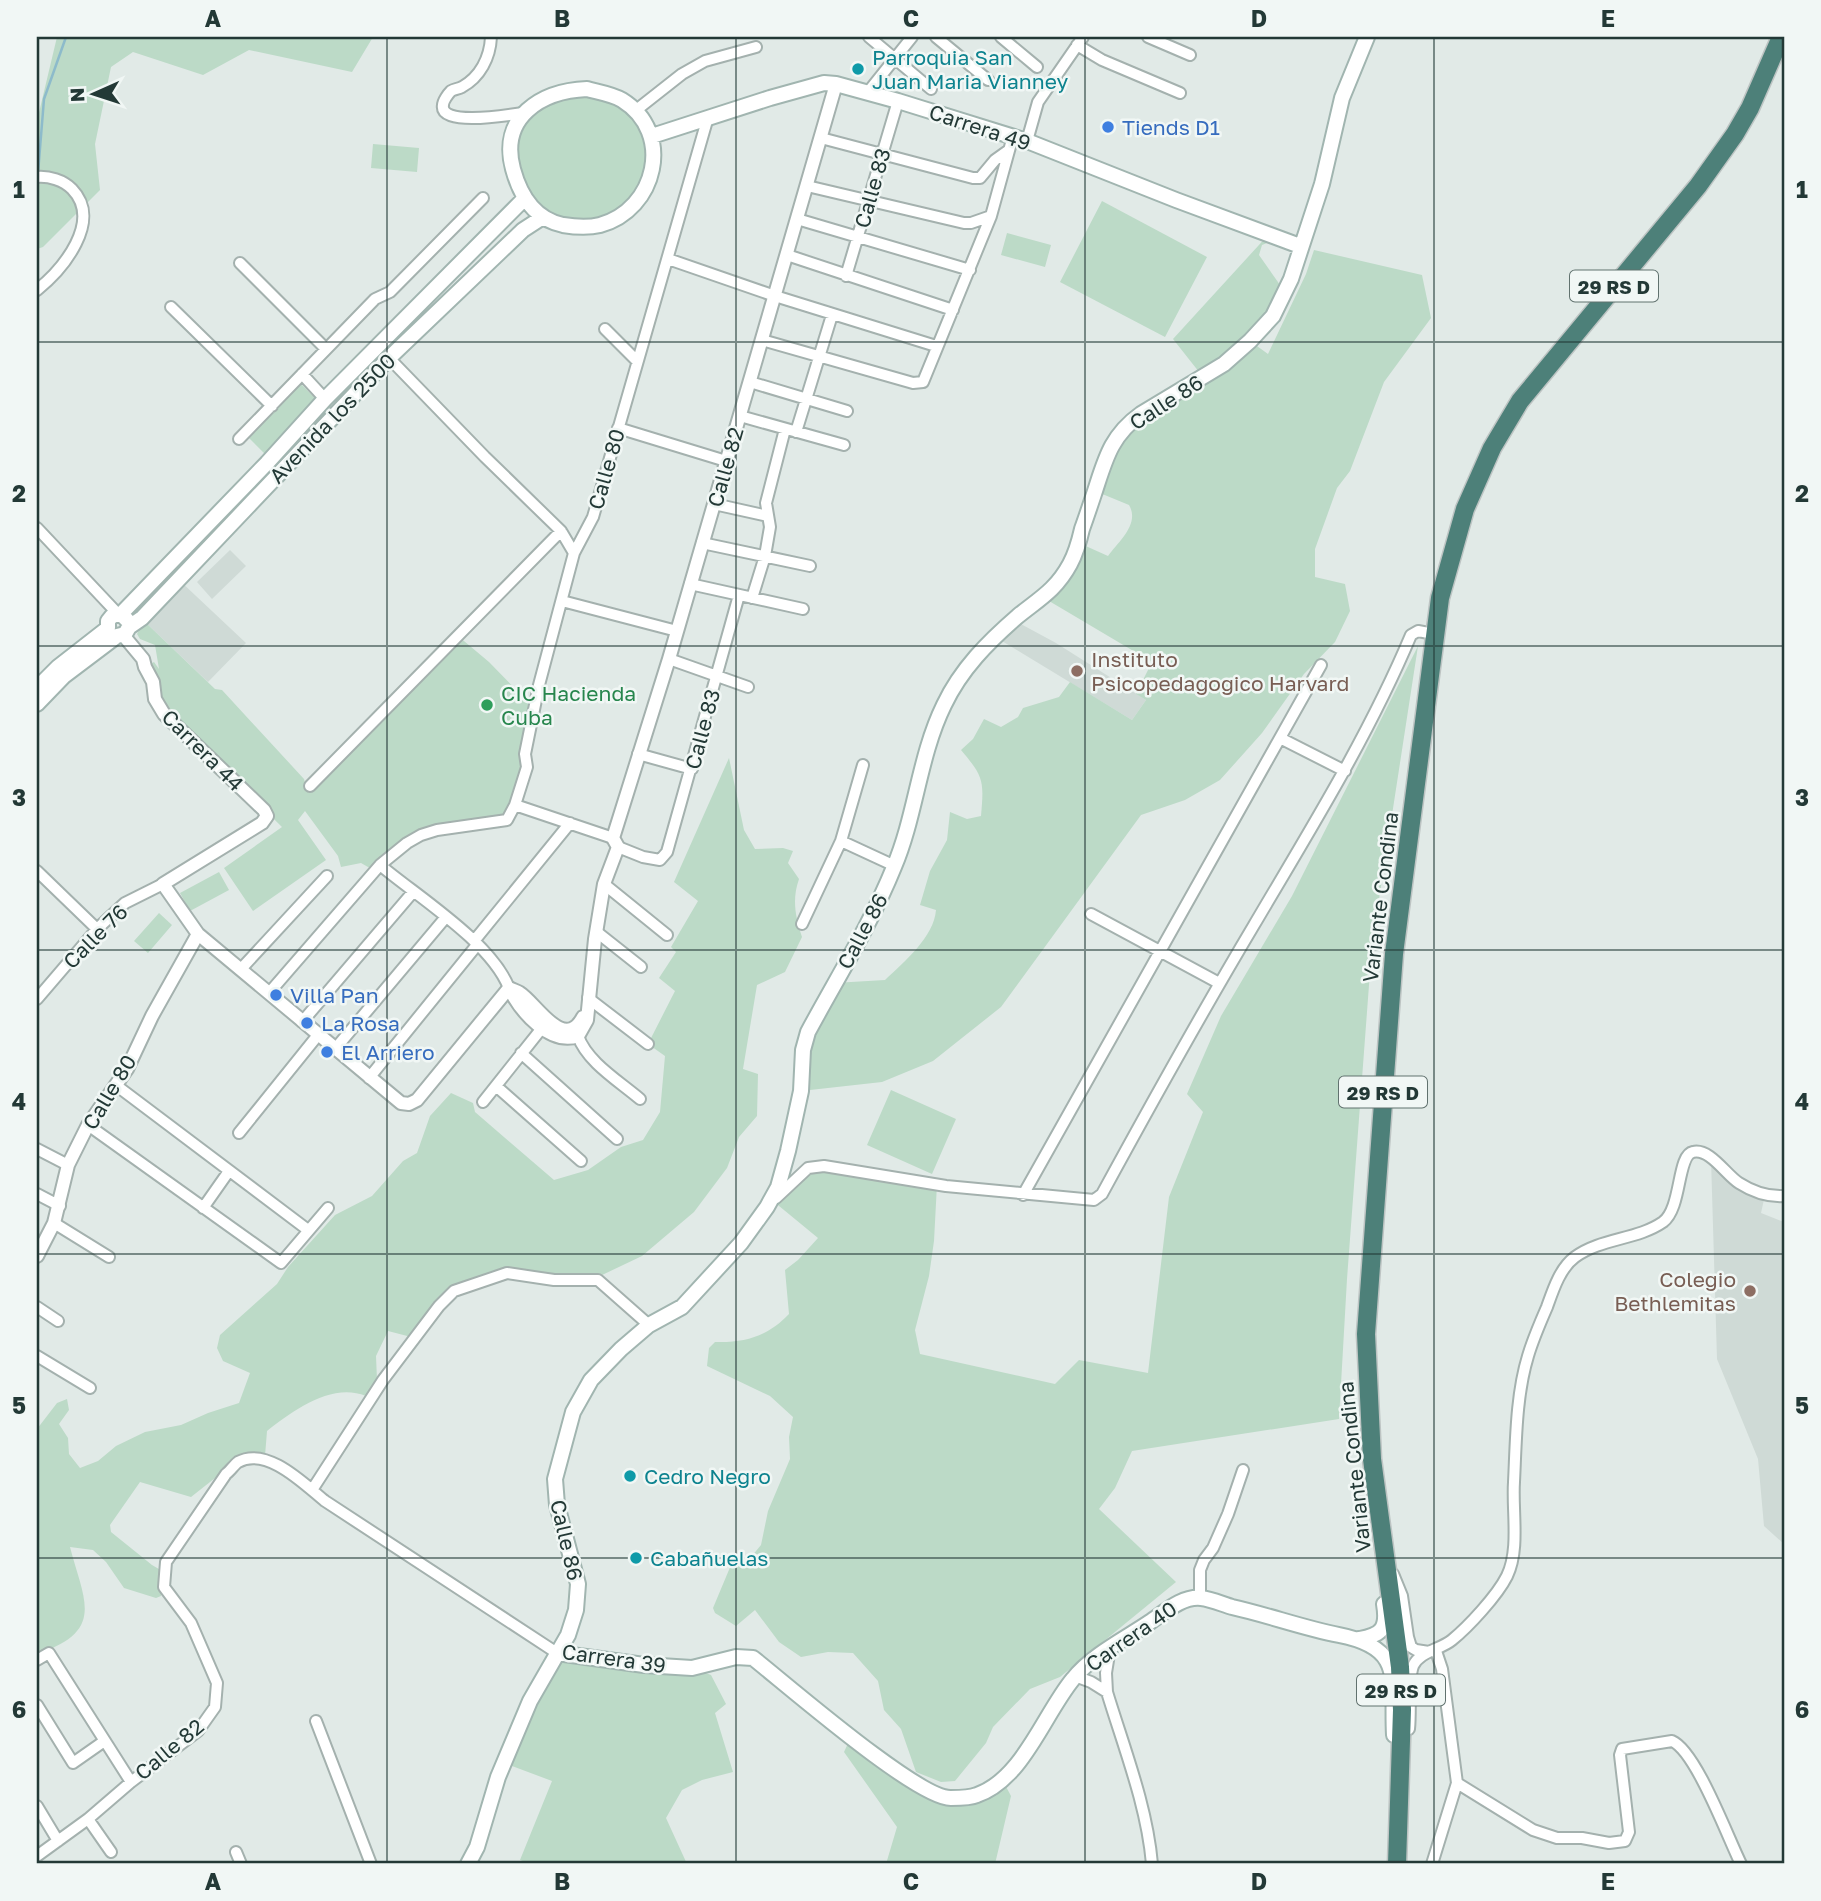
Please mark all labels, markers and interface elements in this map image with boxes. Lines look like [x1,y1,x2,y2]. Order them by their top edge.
text: A [205,4,222,32]
text: B [554,4,570,32]
text: C [903,4,919,32]
text: D [1251,4,1267,32]
text: E [1601,4,1615,32]
place label: Parroquia San Juan Maria Vianney [872,44,1068,94]
north arrow [60,60,130,130]
marker: Parroquia San Juan Maria Vianney [850,61,866,77]
text: N [65,87,88,103]
street label: Carrera 49 [926,98,1034,156]
place label: Tiends D1 [1122,114,1220,140]
marker: Tiends D1 [1100,119,1116,135]
street label: Calle 83 [848,145,896,231]
text: 1 [13,175,25,203]
text: 1 [1796,175,1808,203]
road number: 29 RS D [1570,270,1658,302]
street label: Avenida los 2500 [263,348,401,488]
street label: Calle 86 [1124,369,1208,435]
street label: Calle 82 [701,424,749,510]
street label: Calle 80 [582,426,630,512]
text: 2 [12,479,26,507]
text: 2 [1795,479,1809,507]
place label: Instituto Psicopedagogico Harvard [1091,646,1349,696]
marker: Instituto Psicopedagogico Harvard [1069,663,1085,679]
place label: CIC Hacienda Cuba [501,680,636,730]
street label: Calle 83 [679,686,725,772]
marker: CIC Hacienda Cuba [479,697,495,713]
street label: Carrera 44 [157,704,249,796]
text: 3 [12,783,26,811]
text: 3 [1795,783,1809,811]
street label: Variante Condina [1357,810,1403,984]
street label: Calle 86 [831,889,893,973]
street label: Calle 76 [57,898,133,974]
place label: Villa Pan [290,982,379,1008]
marker: Villa Pan [268,987,284,1003]
place label: La Rosa [321,1010,400,1036]
marker: La Rosa [299,1015,315,1031]
place label: El Arriero [341,1039,435,1065]
marker: El Arriero [319,1044,335,1060]
street label: Calle 80 [77,1050,141,1134]
road number: 29 RS D [1339,1076,1427,1108]
text: 4 [12,1087,26,1115]
text: 4 [1795,1087,1809,1115]
place label: Colegio Bethlemitas [1614,1266,1736,1316]
marker: Colegio Bethlemitas [1742,1283,1758,1299]
street label: Variante Condina [1332,1380,1376,1554]
text: 5 [12,1391,26,1419]
text: 5 [1795,1391,1809,1419]
place label: Cedro Negro [644,1463,771,1489]
marker: Cedro Negro [622,1468,638,1484]
street label: Calle 86 [545,1497,589,1583]
place label: Cabañuelas [650,1545,768,1571]
marker: Cabañuelas [628,1550,644,1566]
street label: Carrera 40 [1080,1595,1182,1677]
street label: Carrera 39 [560,1638,668,1678]
road number: 29 RS D [1357,1674,1445,1706]
text: 6 [12,1695,26,1723]
text: 6 [1795,1695,1809,1723]
street label: Calle 82 [129,1713,209,1785]
text: A [205,1867,222,1895]
text: B [554,1867,570,1895]
text: C [903,1867,919,1895]
text: D [1251,1867,1267,1895]
text: E [1601,1867,1615,1895]

